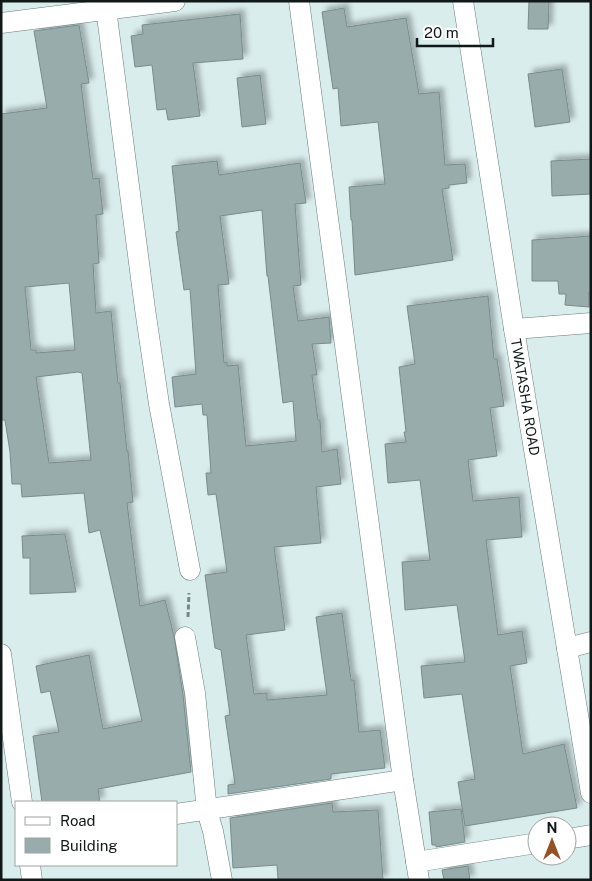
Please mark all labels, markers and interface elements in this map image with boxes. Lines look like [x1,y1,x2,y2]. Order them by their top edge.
scale bar [417,15,493,47]
text: 20 m [424,24,459,41]
street label: TWATASHA ROAD [508,337,543,457]
legend [15,801,178,866]
text: Road [60,812,96,829]
north arrow [527,816,577,866]
text: N [547,820,557,836]
text: Building [60,837,118,854]

